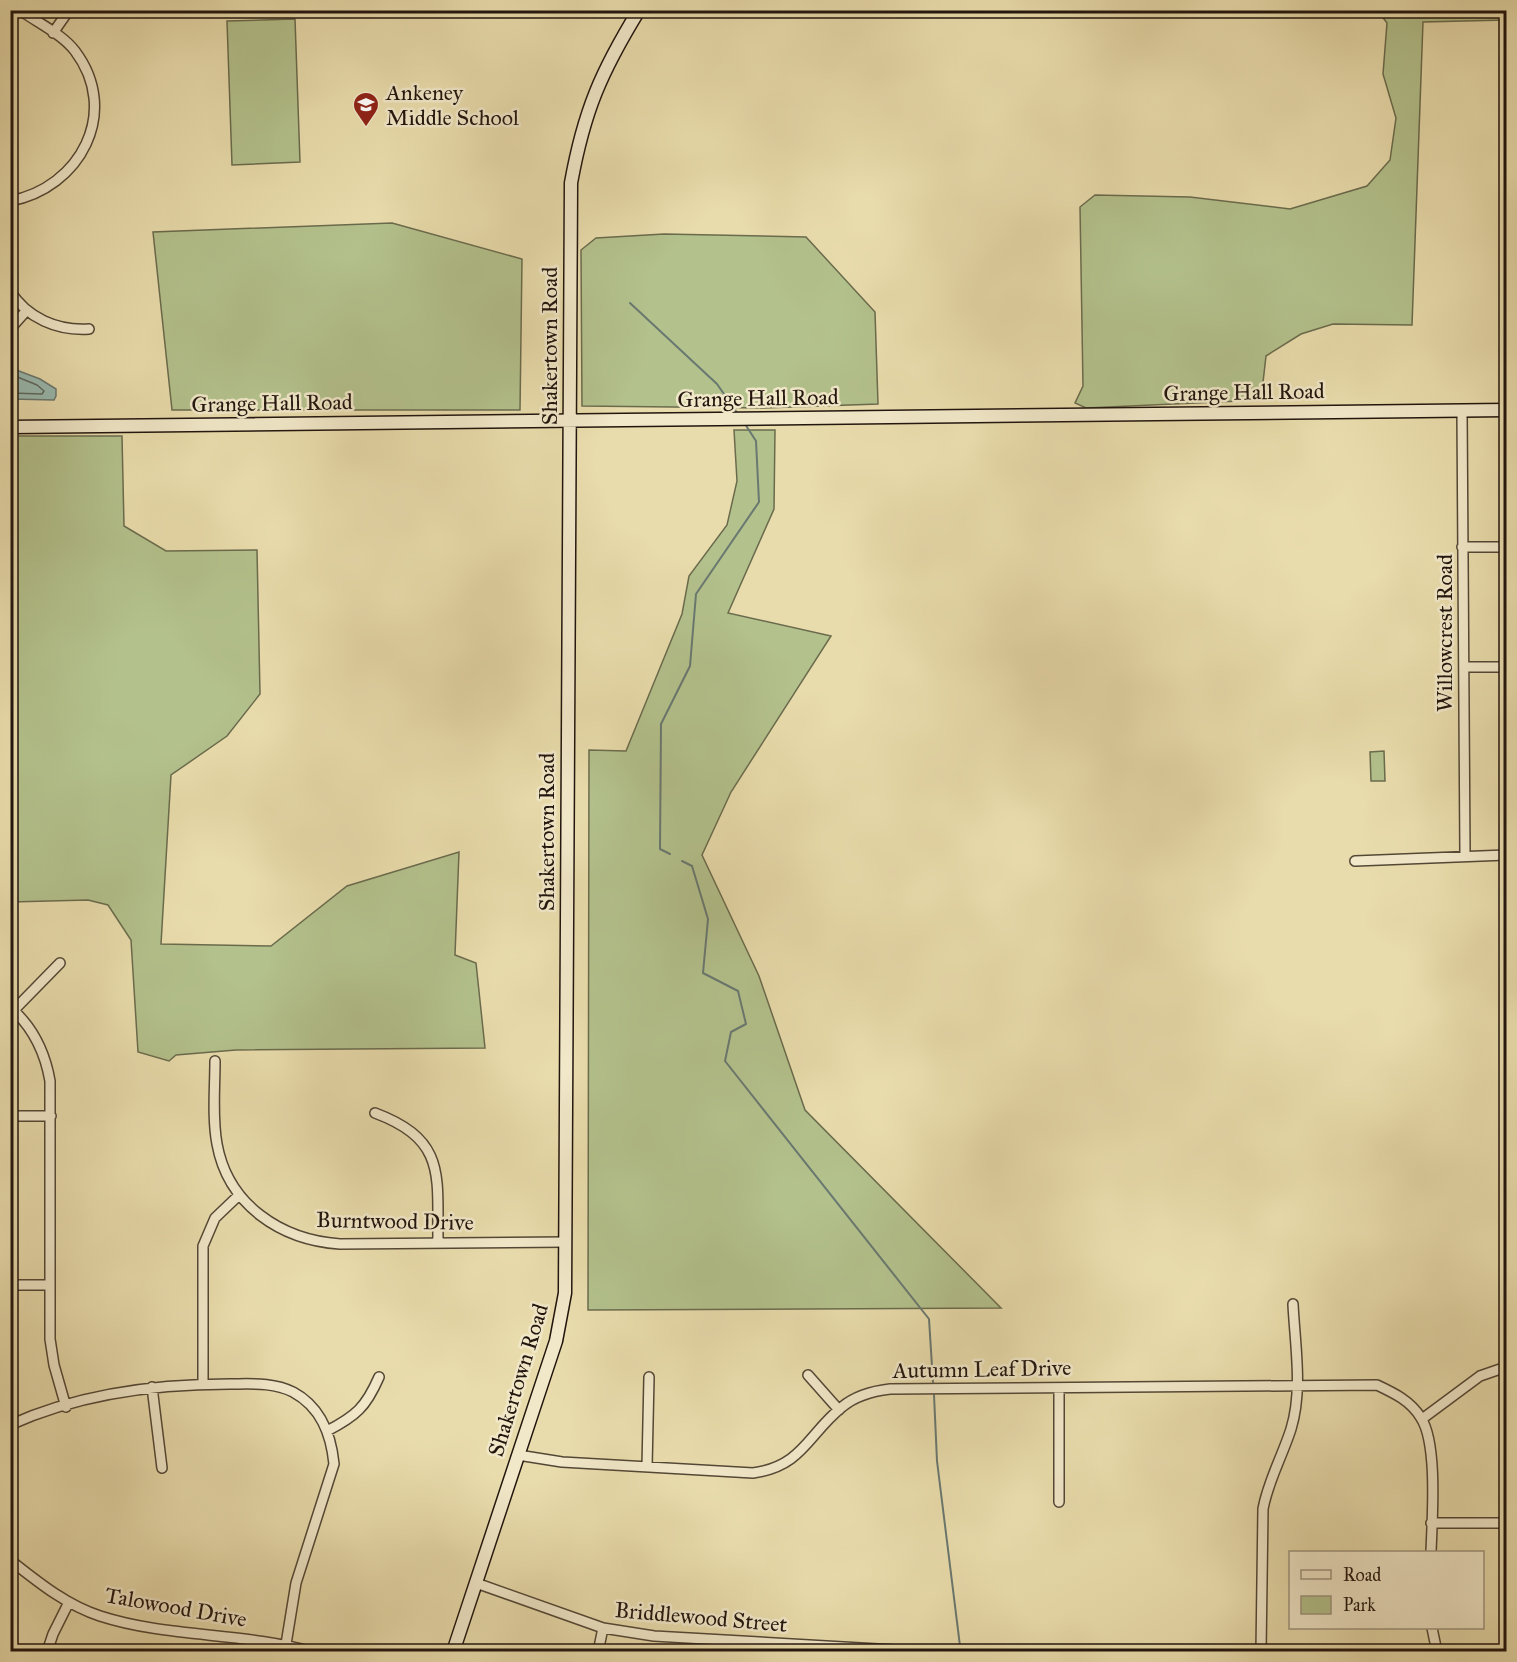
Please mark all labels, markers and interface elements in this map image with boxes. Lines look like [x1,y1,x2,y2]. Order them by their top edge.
place label: Ankeney Middle School [385,79,519,131]
school or university icon: Ankeney Middle School [351,90,381,128]
street label: Shakertown Road [536,267,563,425]
street label: Grange Hall Road [1163,377,1325,407]
street label: Grange Hall Road [677,383,839,413]
street label: Grange Hall Road [191,388,353,418]
street label: Willowcrest Road [1431,554,1458,712]
street label: Shakertown Road [533,753,560,911]
street label: Burntwood Drive [316,1206,474,1236]
street label: Shakertown Road [482,1300,554,1460]
street label: Autumn Leaf Drive [891,1354,1072,1384]
legend [1289,1551,1484,1629]
text: Road [1343,1564,1381,1586]
street label: Talowood Drive [103,1581,249,1633]
text: Park [1343,1594,1376,1616]
street label: Briddlewood Street [614,1596,789,1638]

